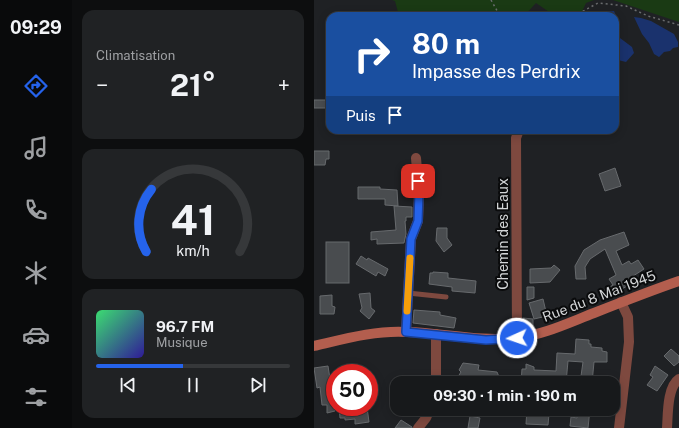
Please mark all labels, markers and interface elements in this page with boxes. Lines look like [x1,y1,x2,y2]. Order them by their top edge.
text: 09:29 [10,17,62,38]
text: 80 m [412,27,480,60]
icon: right [346,28,398,80]
text: Climatisation [96,48,175,63]
text: Impasse des Perdrix [412,61,581,82]
text: 21° [170,67,216,103]
icon: directions [22,72,50,100]
text: − [96,72,108,98]
text: + [278,72,290,98]
icon: arrive [384,104,406,126]
text: Puis [346,107,376,124]
icon: music [22,134,50,162]
pin [401,164,435,198]
icon: arrive [407,170,429,192]
street label: Chemin des Eaux [495,178,511,290]
text: 41 [170,195,216,244]
icon: phone [22,196,50,224]
text: km/h [176,242,210,259]
icon: climate [22,259,50,287]
street label: Rue du 8 Mai 1945 [540,267,658,325]
position arrow [496,317,538,359]
text: 96.7 FM [156,318,214,335]
icon: car [22,321,50,349]
text: Musique [156,335,208,350]
speed limit sign: 50 [326,364,378,416]
icon: previous [117,374,139,396]
icon: pause [182,374,204,396]
icon: next [247,374,269,396]
icon: filters [22,383,50,411]
text: 09:30 · 1 min · 190 m [433,387,577,404]

